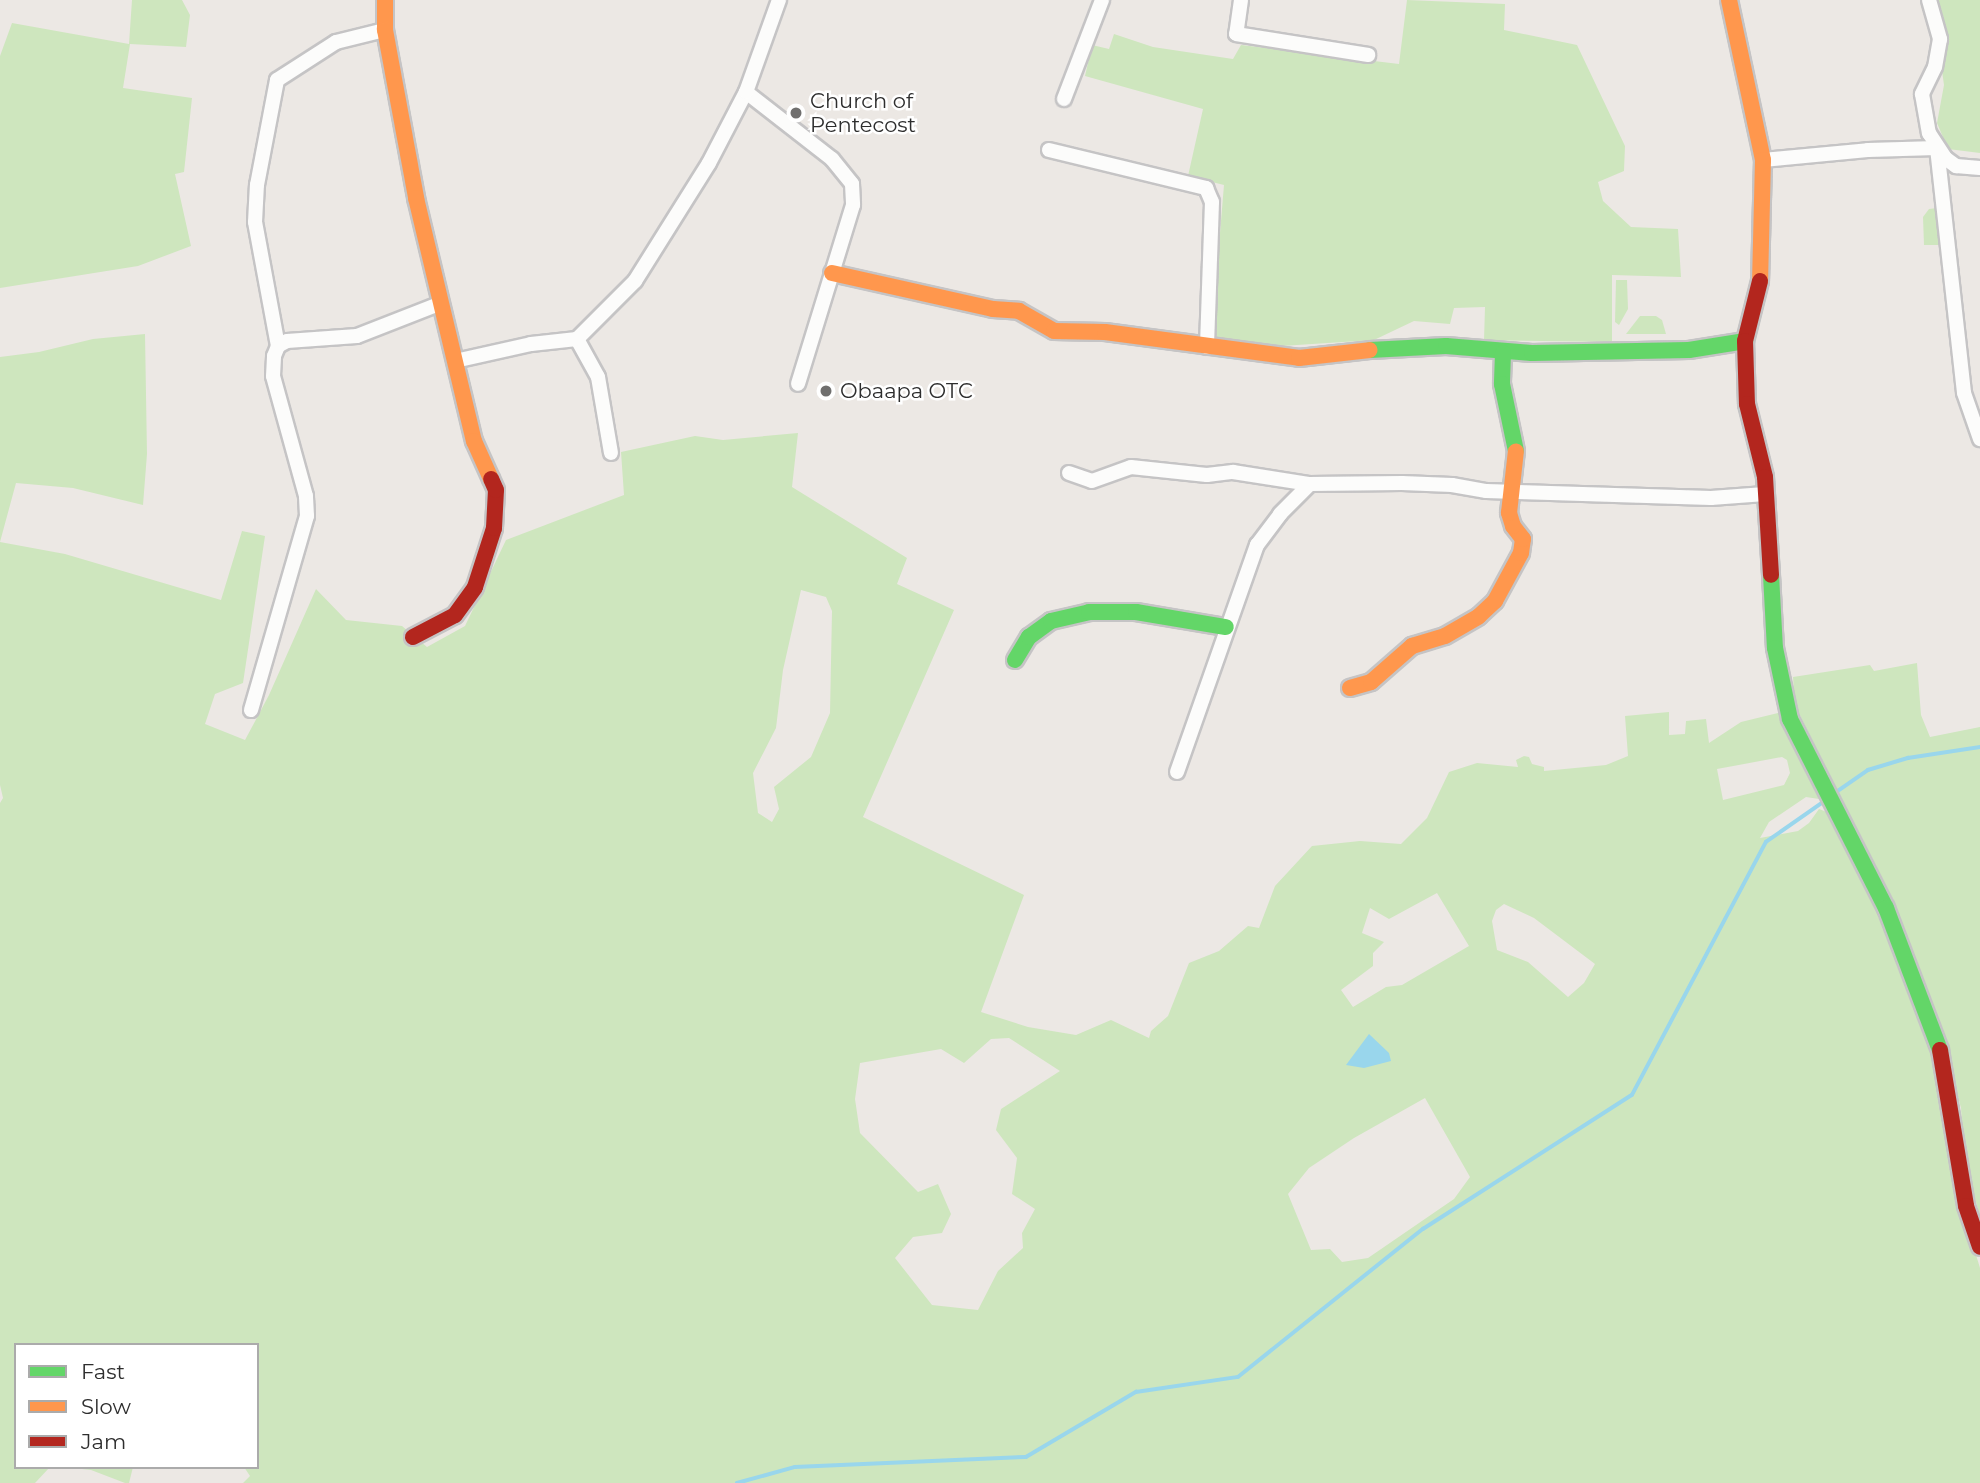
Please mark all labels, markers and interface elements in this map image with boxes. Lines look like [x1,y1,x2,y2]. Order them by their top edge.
place label: Church of Pentecost [810,88,916,138]
marker: Church of Pentecost [788,105,804,121]
place label: Obaapa OTC [840,378,973,404]
marker: Obaapa OTC [818,383,834,399]
legend [14,1343,259,1469]
text: Fast [81,1359,125,1384]
text: Slow [81,1394,131,1419]
text: Jam [81,1429,126,1454]

